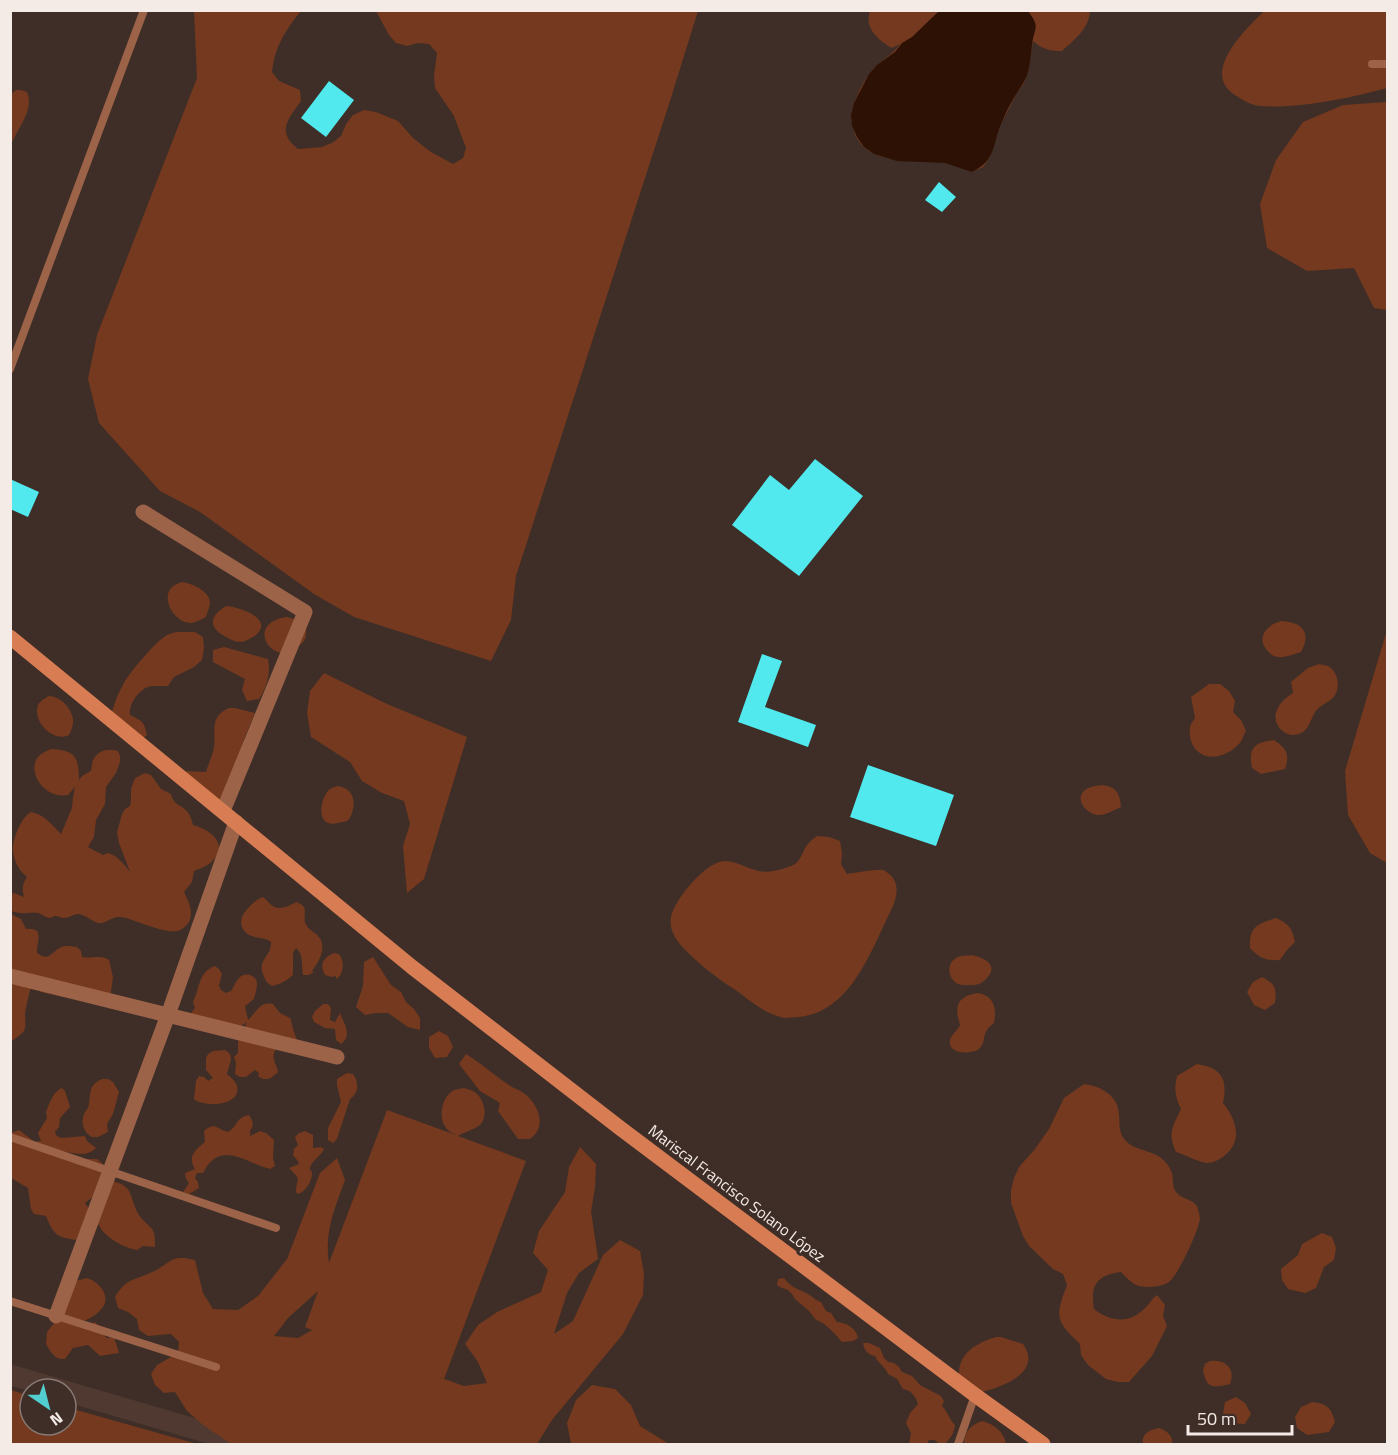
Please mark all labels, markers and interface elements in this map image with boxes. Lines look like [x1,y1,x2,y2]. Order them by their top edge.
street label: Mariscal Francisco Solano López [643,1118,831,1268]
north arrow [18,1377,78,1437]
scale bar [1188,1398,1292,1436]
text: 50 m [1197,1405,1236,1432]
text: N [45,1406,68,1432]

